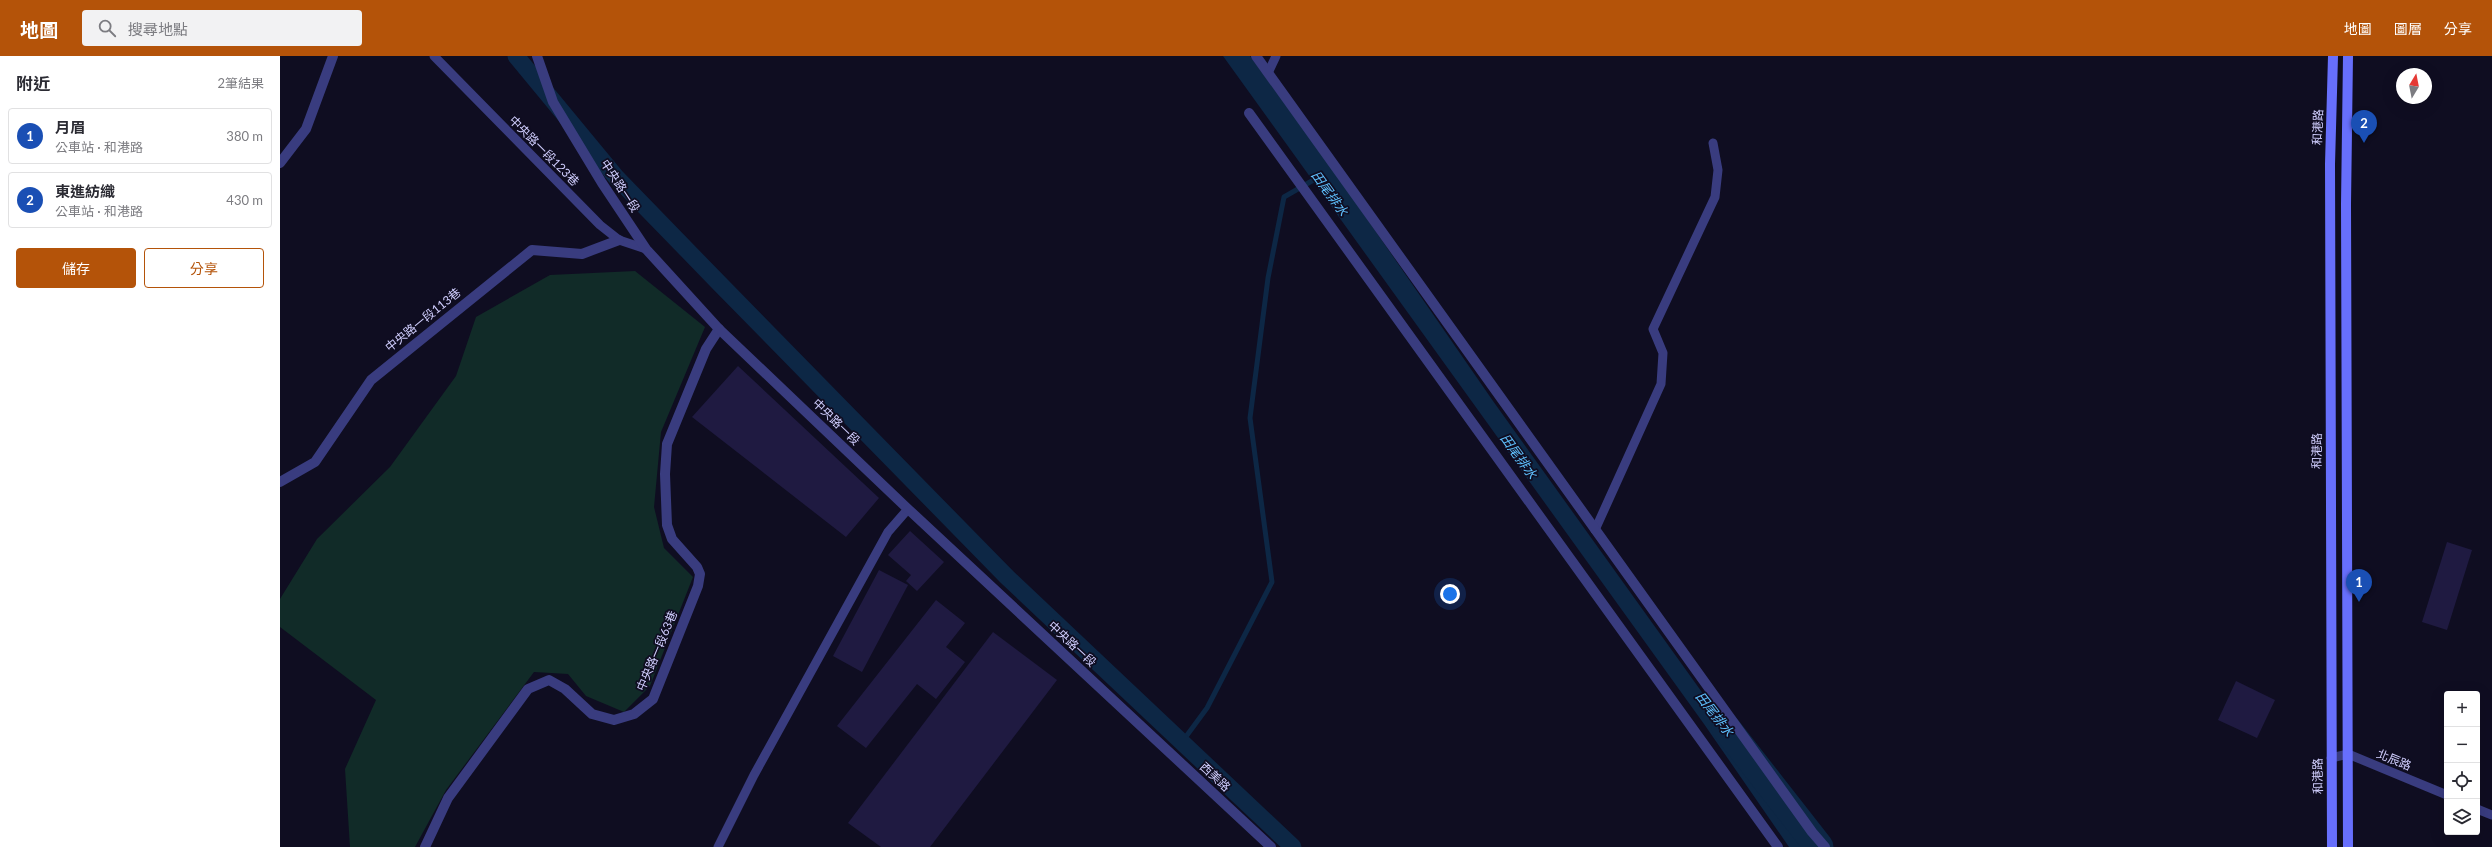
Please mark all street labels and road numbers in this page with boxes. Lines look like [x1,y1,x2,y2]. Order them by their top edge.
street label: 和港路 [2309,109,2326,145]
street label: 中央路一段123巷 [506,113,582,189]
street label: 中央路一段 [598,156,643,215]
street label: 中央路一段113巷 [382,285,464,355]
street label: 中央路一段 [810,395,863,448]
street label: 和港路 [2309,433,2324,469]
street label: 中央路一段63巷 [633,608,680,693]
street label: 中央路一段 [1045,618,1099,670]
street label: 北辰路 [2375,746,2414,773]
street label: 和港路 [2310,758,2325,794]
street label: 西美路 [1197,759,1234,794]

